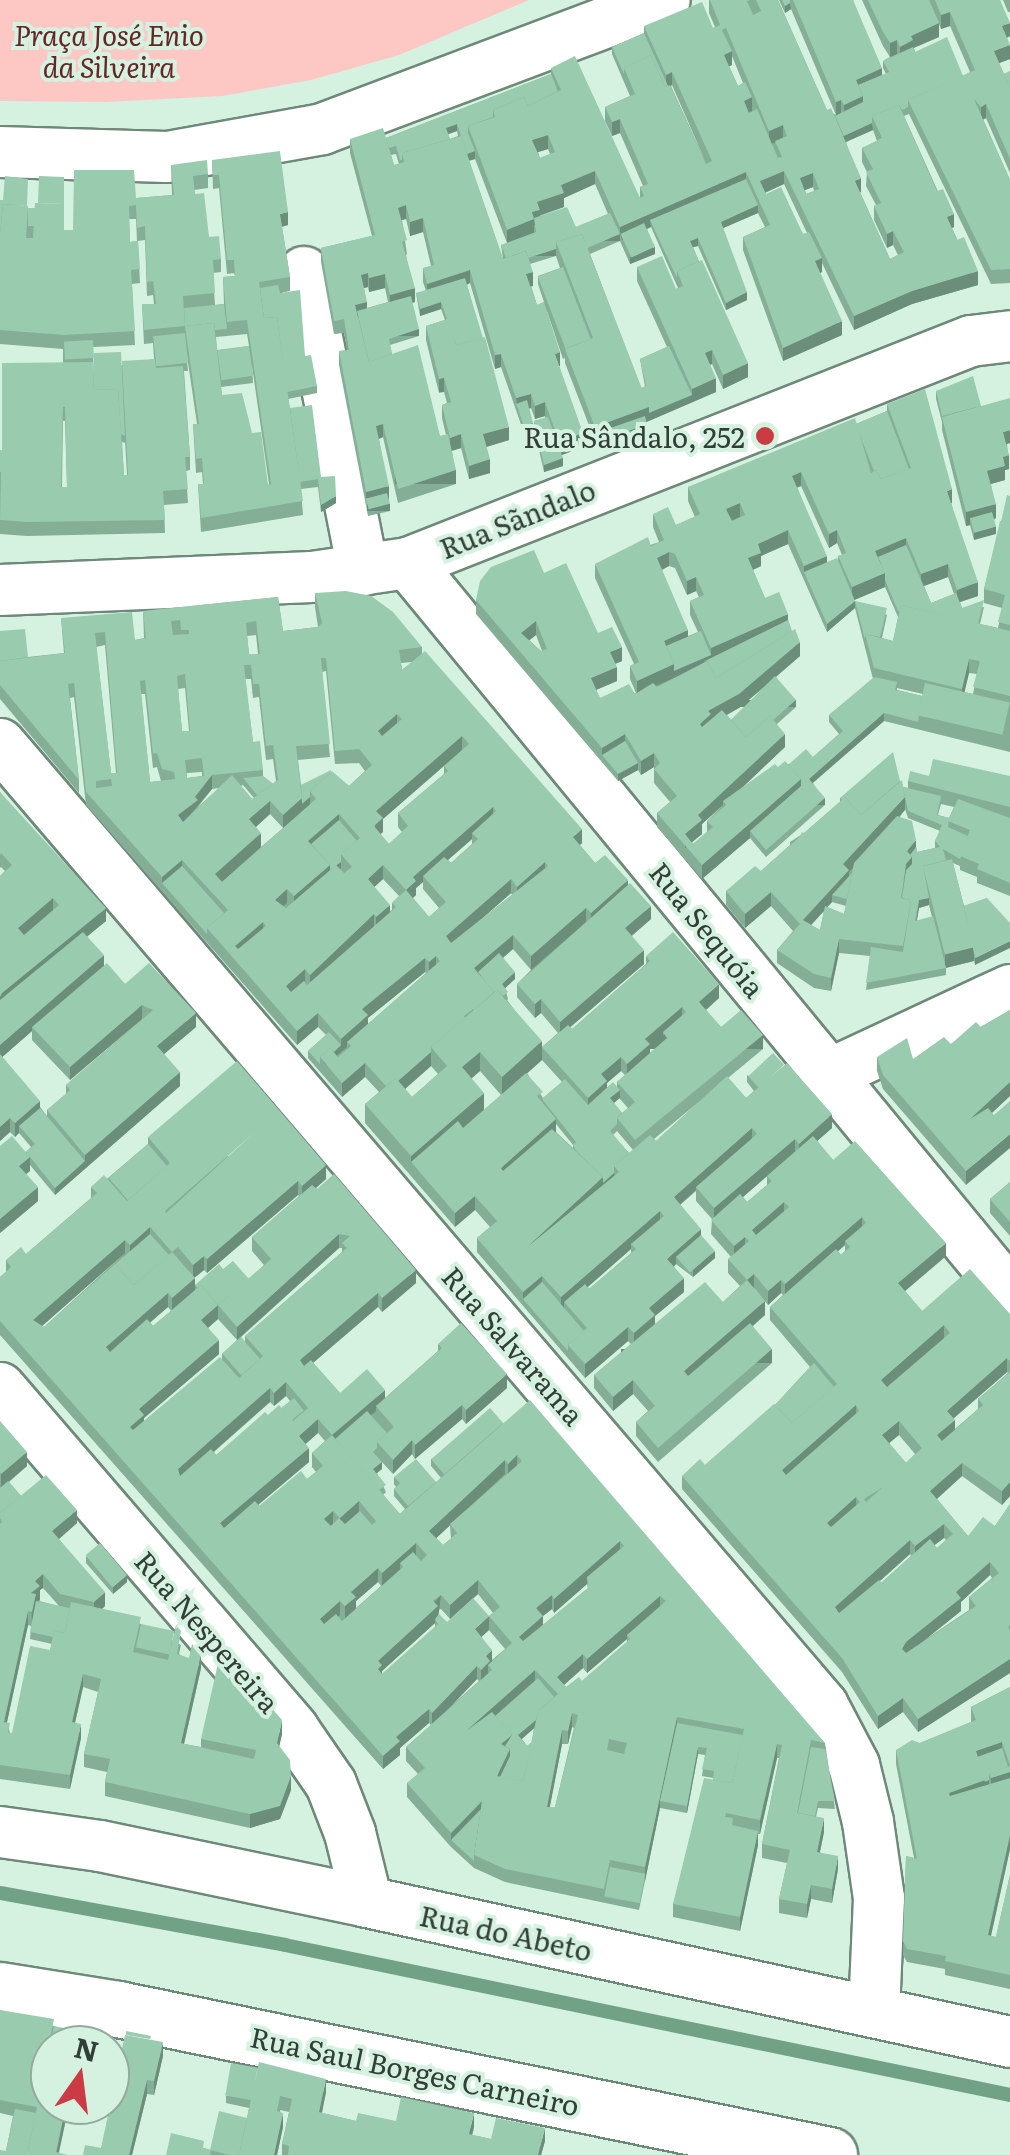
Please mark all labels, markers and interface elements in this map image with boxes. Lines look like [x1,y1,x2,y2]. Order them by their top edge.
park label: Praça José Enio da Silveira [14,17,204,83]
place label: Rua Sândalo, 252 [523,419,745,453]
marker: Rua Sândalo, 252 [754,425,776,447]
street label: Rua Sãndalo [434,472,600,564]
street label: Rua Sequóia [643,855,773,1003]
street label: Rua Salvarama [436,1259,592,1431]
street label: Rua Nespereira [129,1543,287,1719]
street label: Rua do Abeto [417,1897,595,1967]
street label: Rua Saul Borges Carneiro [248,2019,582,2121]
north arrow [30,2025,130,2125]
text: N [70,2025,103,2071]

